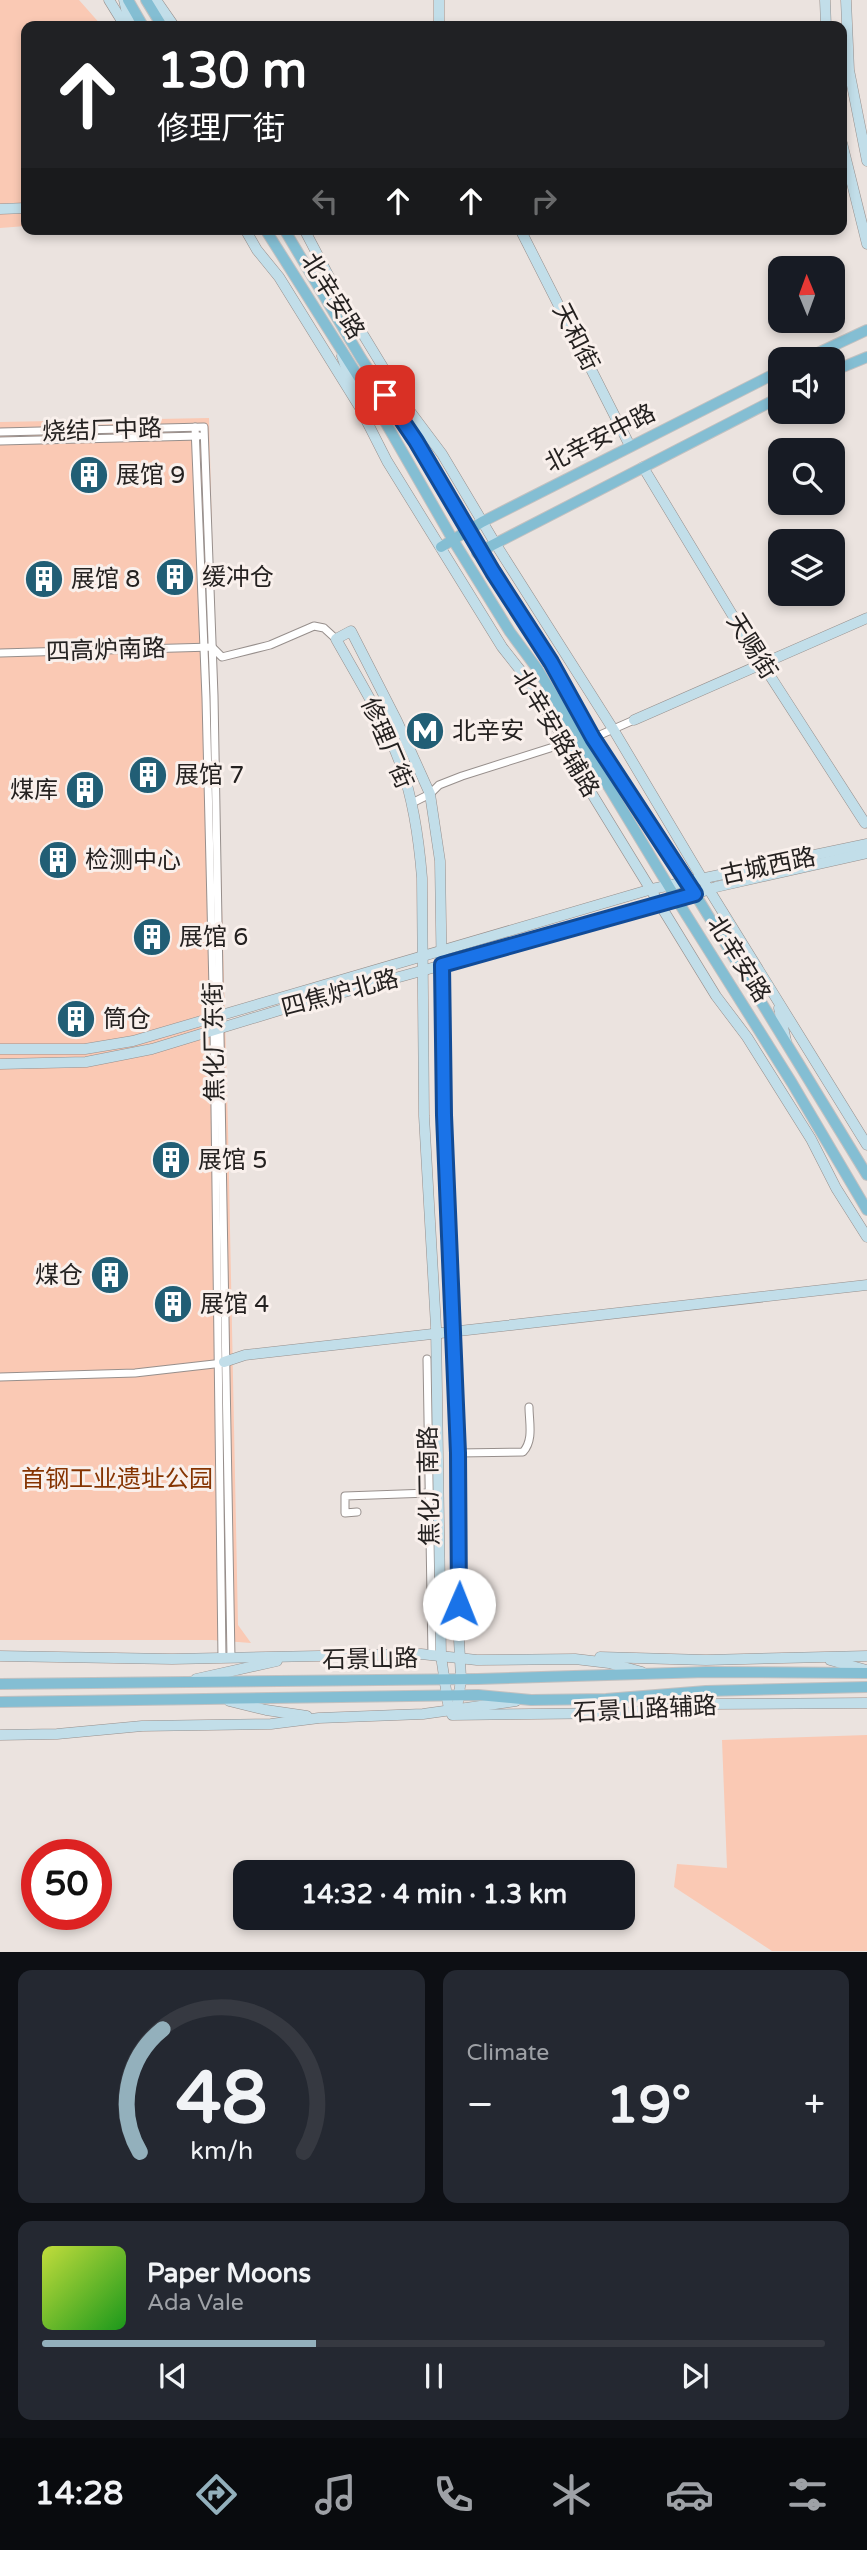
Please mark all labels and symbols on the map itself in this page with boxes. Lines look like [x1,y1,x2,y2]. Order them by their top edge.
street label: 北辛安路 [295,248,370,345]
north arrow [768,256,845,332]
street label: 天和街 [546,299,605,376]
pin [355,365,415,425]
street label: 北辛安中路 [540,398,660,479]
street label: 烧结厂中路 [42,414,162,447]
building icon: 展馆 9 [68,454,110,496]
place label: 展馆 9 [116,461,185,490]
building icon: 缓冲仓 [154,556,196,598]
building icon: 展馆 8 [23,558,65,600]
place label: 缓冲仓 [202,563,274,592]
place label: 展馆 8 [71,565,140,594]
street label: 天赐街 [720,608,783,684]
street label: 四高炉南路 [46,634,166,667]
street label: 北辛安路辅路 [506,664,605,802]
street label: 修理厂街 [354,693,419,793]
metro station icon: 北辛安 [404,710,446,752]
place label: 北辛安 [452,717,524,746]
building icon: 展馆 7 [127,754,169,796]
place label: 展馆 7 [175,761,244,790]
building icon: 煤库 [64,769,106,811]
place label: 煤库 [10,776,58,805]
building icon: 检测中心 [37,839,79,881]
street label: 古城西路 [718,842,818,891]
place label: 检测中心 [85,846,181,875]
street label: 北辛安路 [701,911,776,1008]
building icon: 展馆 6 [131,916,173,958]
place label: 展馆 6 [179,923,248,952]
street label: 四焦炉北路 [278,964,402,1023]
street label: 焦化厂东街 [199,982,230,1102]
building icon: 筒仓 [55,998,97,1040]
place label: 筒仓 [103,1005,151,1034]
building icon: 展馆 5 [150,1139,192,1181]
place label: 展馆 5 [198,1146,267,1175]
building icon: 煤仓 [89,1254,131,1296]
place label: 煤仓 [35,1261,83,1290]
building icon: 展馆 4 [152,1283,194,1325]
place label: 展馆 4 [200,1290,269,1319]
street label: 焦化厂南路 [414,1426,445,1546]
park label: 首钢工业遗址公园 [21,1465,213,1494]
position arrow [422,1567,496,1641]
street label: 石景山路 [322,1644,418,1675]
street label: 石景山路辅路 [572,1691,718,1728]
speed limit sign: 50 [21,1839,112,1930]

